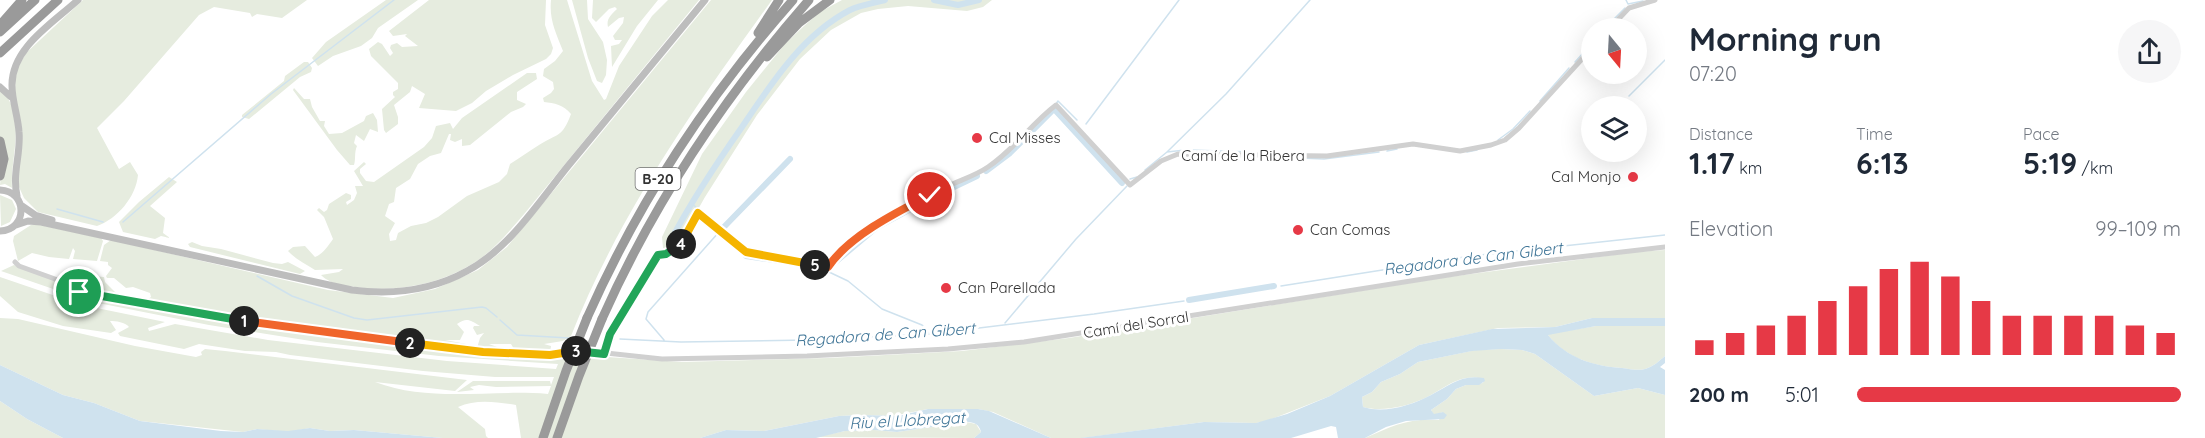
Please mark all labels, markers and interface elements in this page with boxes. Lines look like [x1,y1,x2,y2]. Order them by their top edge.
north arrow [1581,18,1647,84]
map controls [1581,18,1647,162]
text: Morning run [1689,18,1882,59]
button: share [2118,20,2181,83]
text: 07:20 [1689,61,1737,86]
button: layers [1581,96,1647,162]
text: Distance [1689,124,1753,144]
text: Time [1856,124,1893,144]
text: Pace [2023,124,2059,144]
place label: Cal Misses [989,128,1061,147]
marker: Cal Misses [970,131,984,145]
text: 1.17 [1689,144,1735,182]
text: 6:13 [1856,144,1909,182]
text: 5:19 [2023,144,2077,182]
street label: Camí de la Ribera [1181,146,1305,165]
text: km [1735,158,1762,178]
text: /km [2077,158,2113,178]
place label: Cal Monjo [1551,167,1621,186]
road number: B-20 [636,168,680,190]
pin [904,169,955,220]
marker: Cal Monjo [1626,170,1640,184]
icon: check [913,178,946,211]
text: Elevation [1689,216,1773,241]
text: 99–109 m [2095,216,2181,241]
place label: Can Comas [1310,220,1390,239]
marker: Can Comas [1291,223,1305,237]
pin: 4 [666,229,696,259]
text: 4 [676,234,686,254]
water label: Regadora de Can Gibert [1382,237,1565,279]
pin: 5 [800,250,830,280]
text: 5 [810,255,820,275]
pin [53,266,104,317]
icon: arrive [62,275,95,308]
place label: Can Parellada [958,278,1056,297]
marker: Can Parellada [939,281,953,295]
pin: 1 [229,306,259,336]
street label: Camí del Sorral [1082,307,1190,342]
text: 1 [241,311,247,331]
water label: Regadora de Can Gibert [794,318,977,350]
pin: 2 [395,328,425,358]
text: 2 [405,333,415,353]
pin: 3 [561,336,591,366]
text: 3 [572,341,580,361]
text: 200 m [1689,382,1749,407]
text: 5:01 [1785,382,1819,407]
water label: Riu el Llobregat [849,407,967,433]

